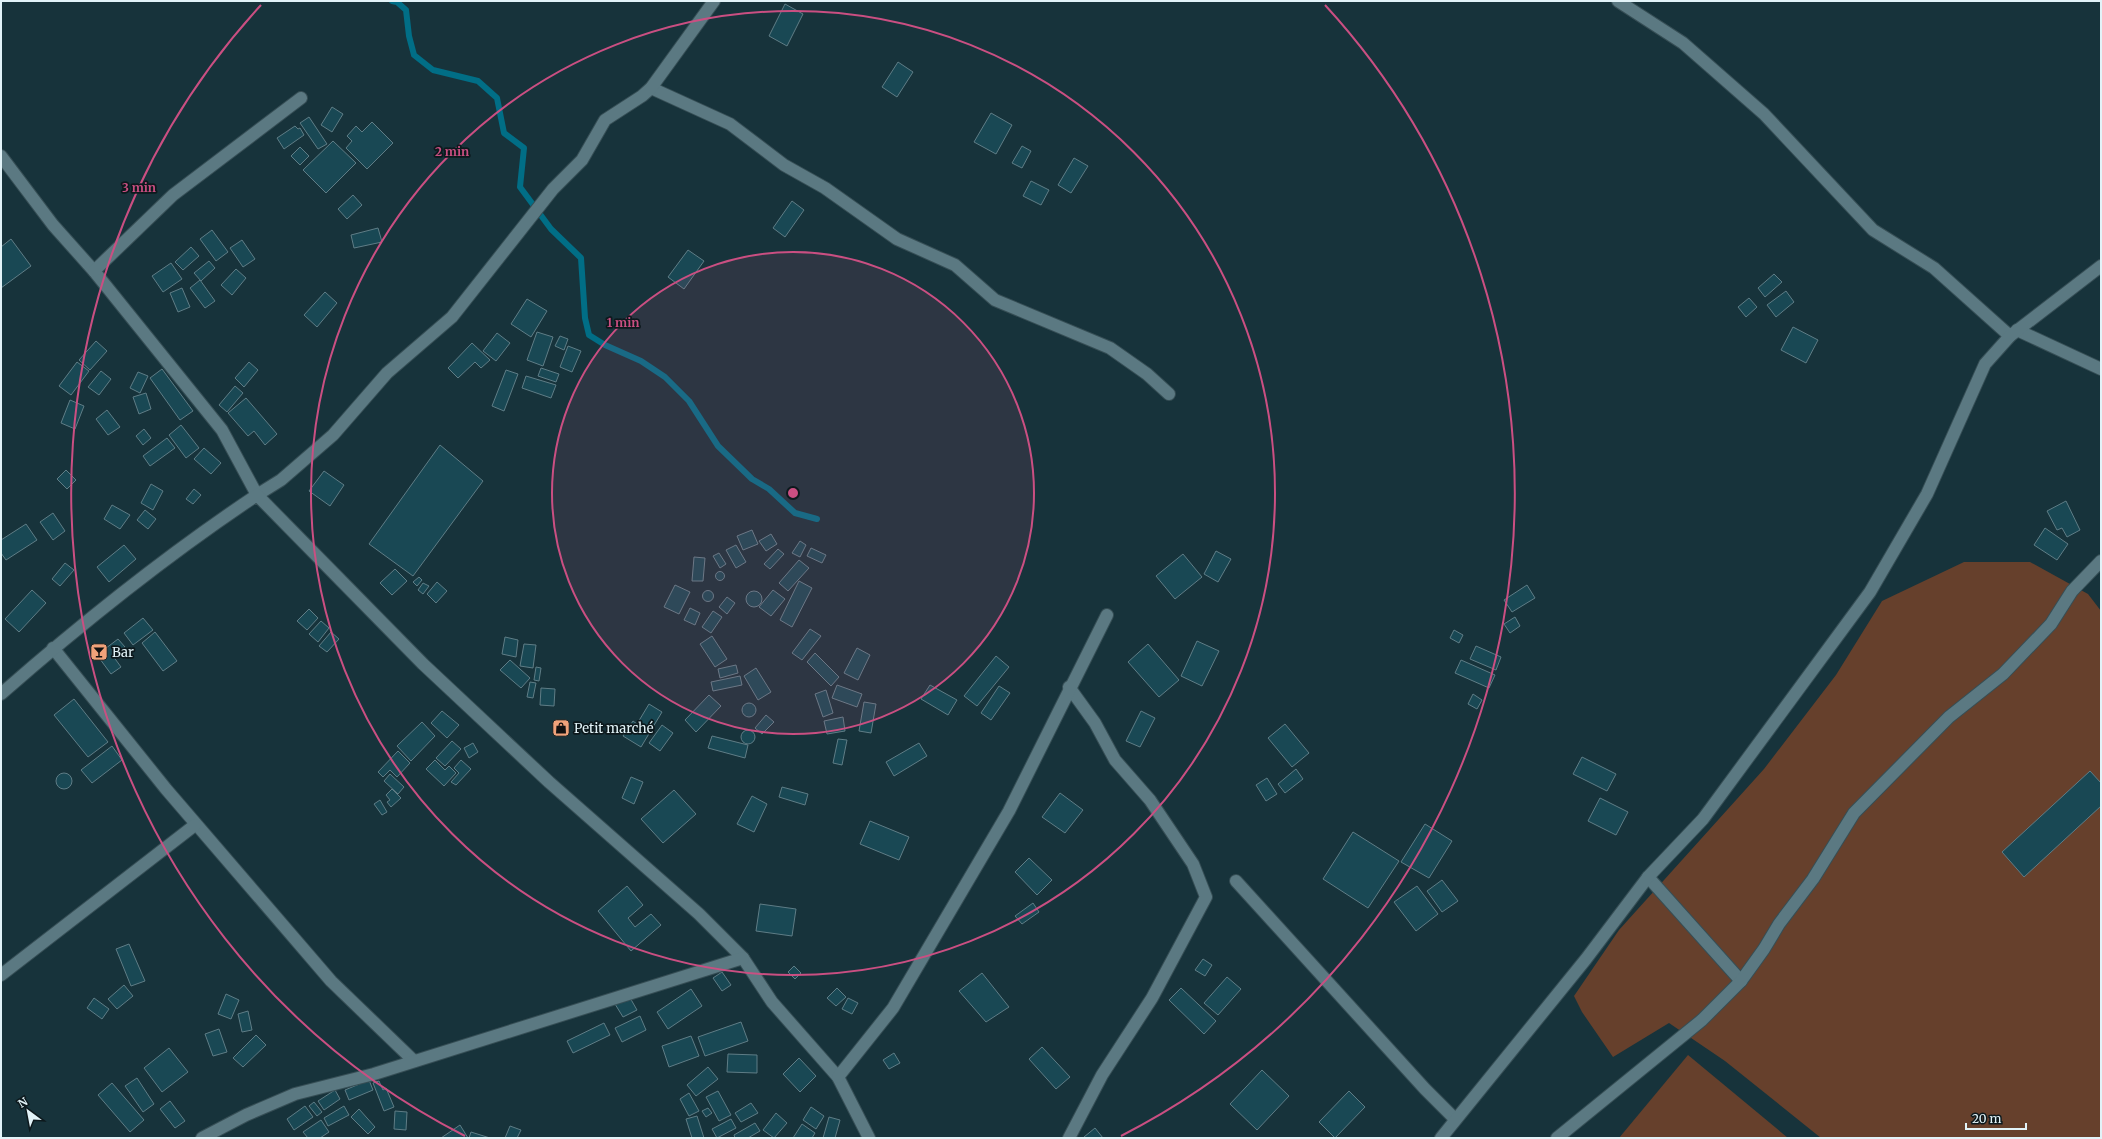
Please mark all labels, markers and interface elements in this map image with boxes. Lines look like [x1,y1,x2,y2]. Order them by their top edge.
text: 2 min [435,144,469,159]
text: 3 min [122,180,156,195]
text: 1 min [607,315,639,330]
centre of rings [786,486,800,500]
bar icon: Bar [89,642,109,662]
place label: Bar [112,644,134,661]
shop icon: Petit marché [551,718,571,738]
place label: Petit marché [574,720,654,737]
north arrow [8,1091,48,1131]
text: N [15,1094,30,1111]
scale bar [1966,1105,2026,1131]
text: 20 m [1972,1111,2001,1126]

